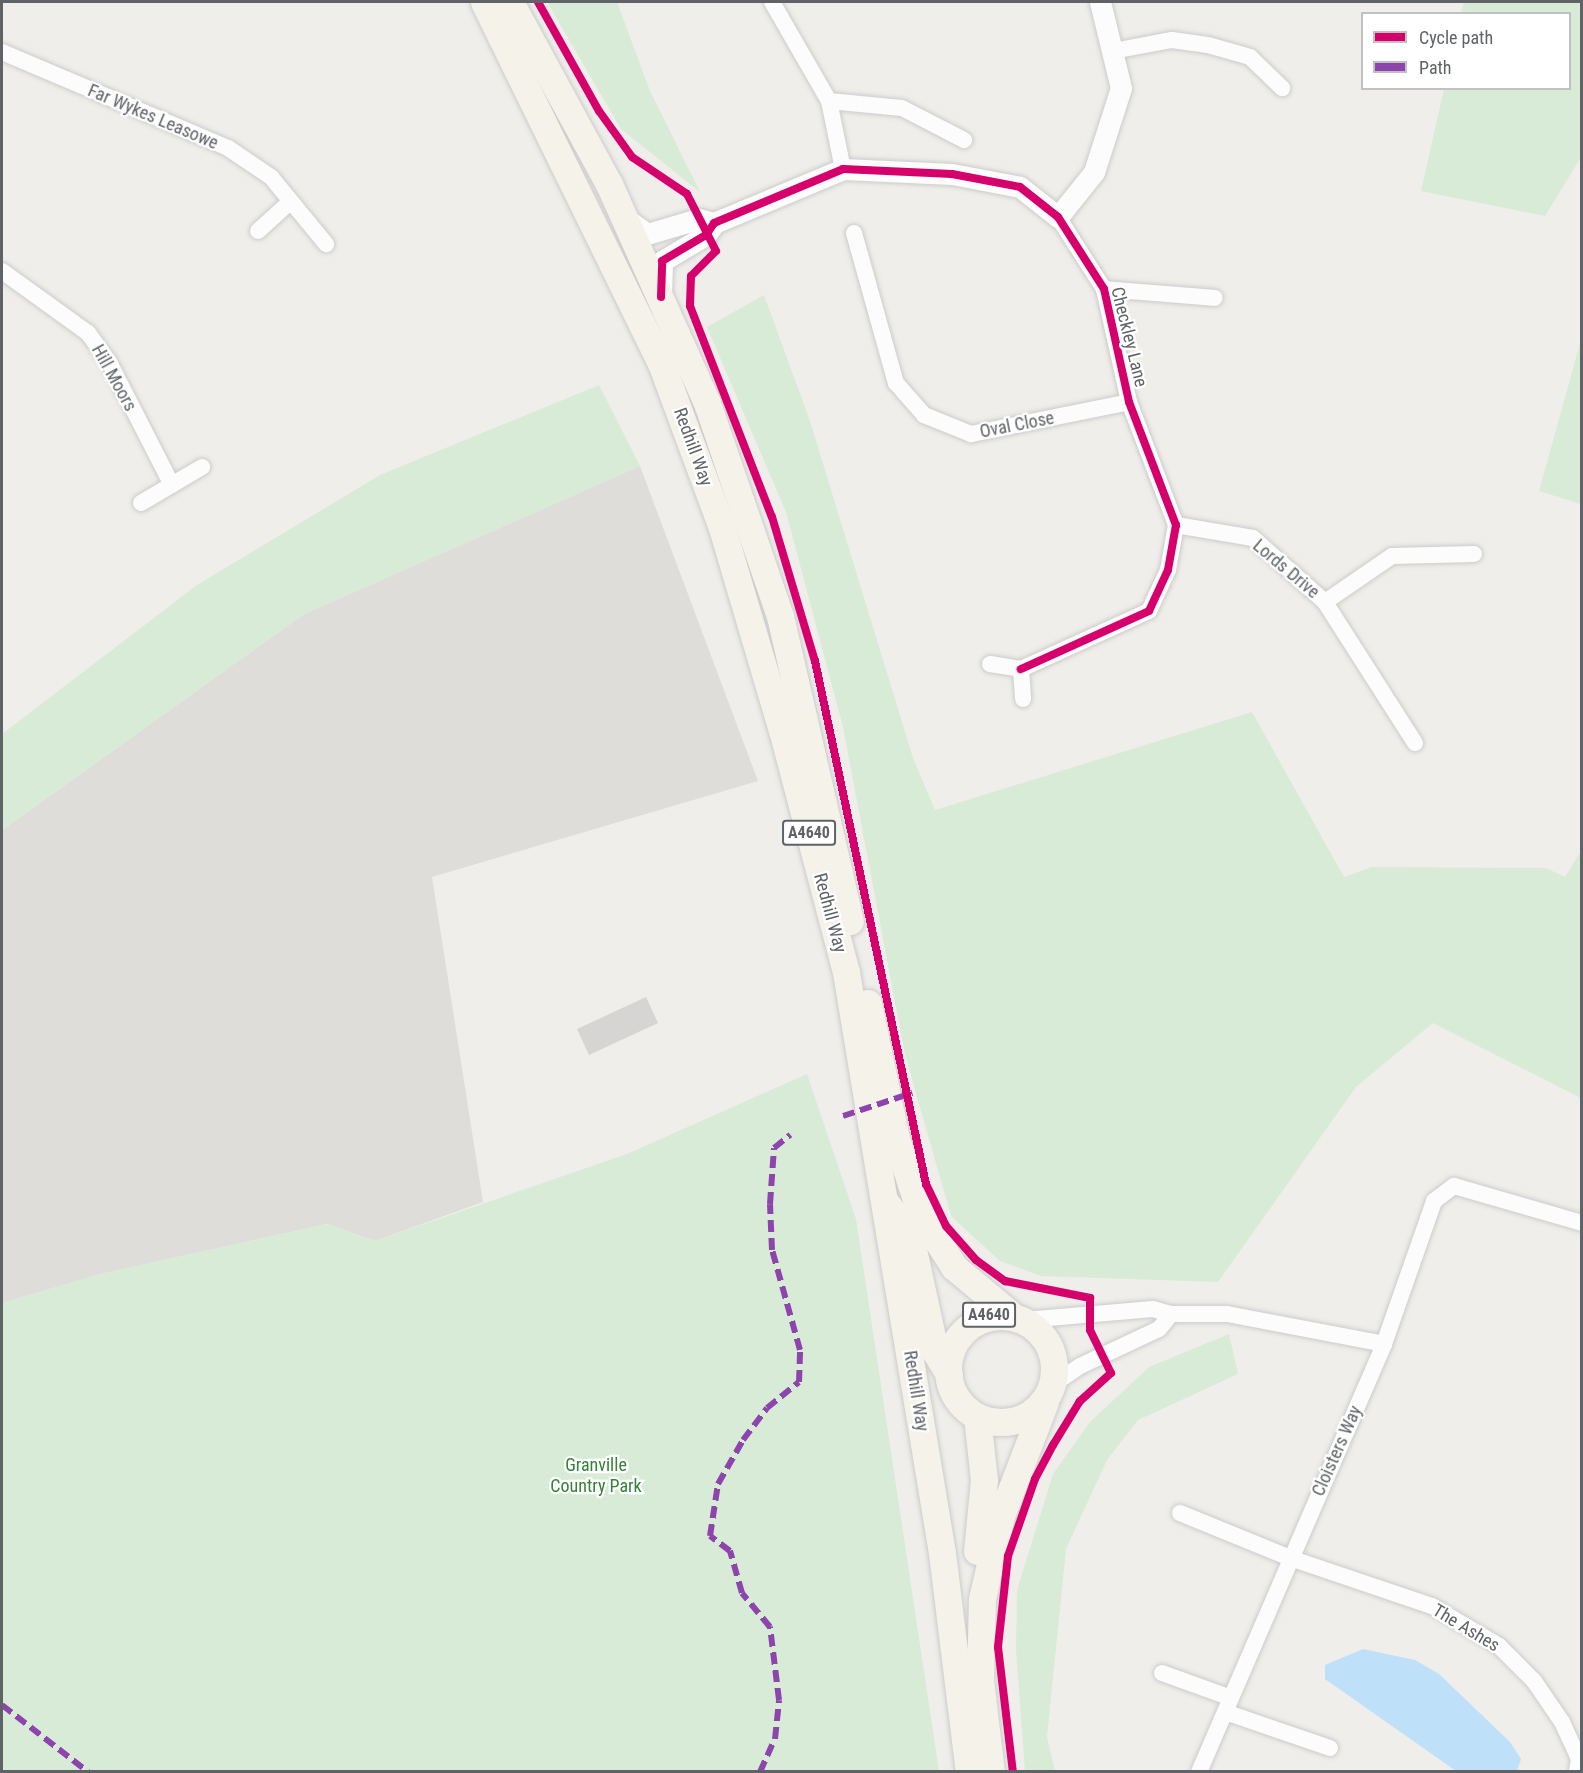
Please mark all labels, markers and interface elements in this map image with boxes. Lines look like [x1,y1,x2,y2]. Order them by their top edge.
legend [1361,12,1571,90]
text: Cycle path [1419,27,1493,48]
text: Path [1419,57,1452,78]
street label: Far Wykes Leasowe [85,80,221,154]
street label: Checkley Lane [1106,285,1152,389]
street label: Hill Moors [87,341,141,415]
street label: Redhill Way [669,405,717,489]
street label: Oval Close [978,407,1056,443]
street label: Lords Drive [1248,535,1324,603]
road number: A4640 [782,820,836,846]
street label: Redhill Way [809,871,851,955]
road number: A4640 [962,1302,1016,1328]
street label: Redhill Way [899,1349,933,1433]
street label: Cloisters Way [1307,1402,1367,1500]
park label: Granville Country Park [550,1455,642,1498]
street label: The Ashes [1428,1600,1504,1656]

